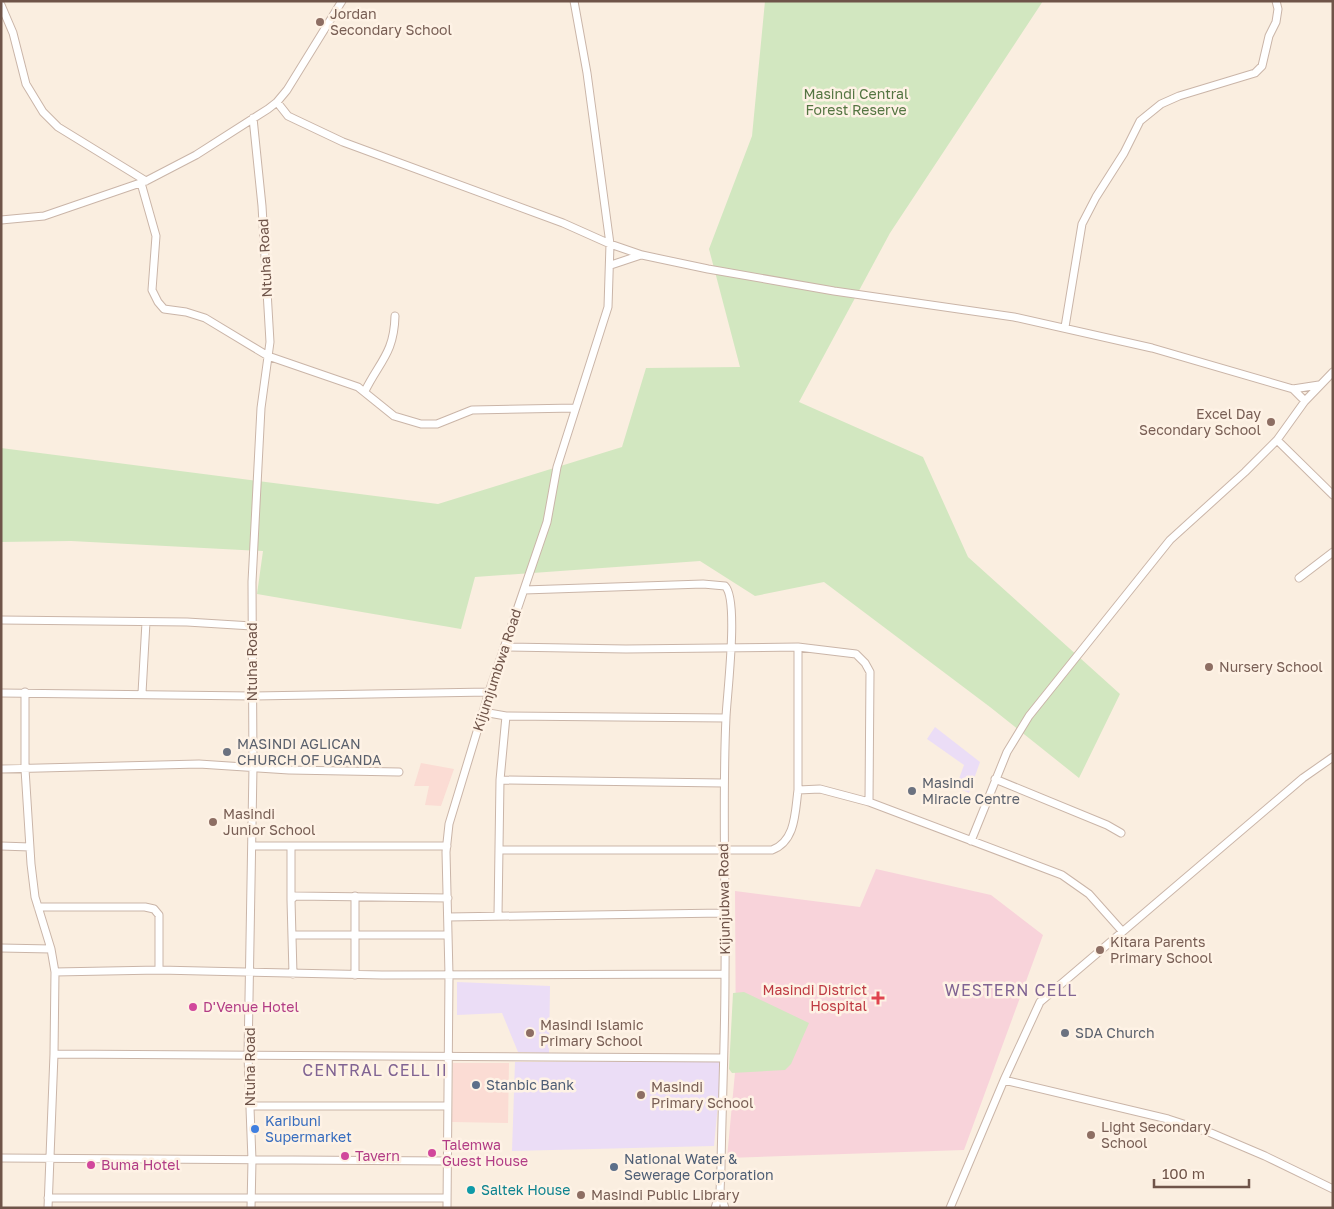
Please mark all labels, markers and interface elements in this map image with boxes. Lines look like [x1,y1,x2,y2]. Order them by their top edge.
place label: Jordan Secondary School [330,5,452,38]
marker: Jordan Secondary School [314,16,326,28]
park label: Masindi Central Forest Reserve [803,85,909,118]
street label: Ntuha Road [254,218,275,298]
place label: Excel Day Secondary School [1139,405,1261,438]
marker: Excel Day Secondary School [1265,416,1277,428]
street label: Kijumjumbwa Road [469,606,524,733]
street label: Ntuha Road [243,622,260,702]
place label: Nursery School [1219,658,1323,675]
marker: Nursery School [1203,661,1215,673]
place label: MASINDI AGLICAN CHURCH OF UGANDA [237,735,382,768]
marker: MASINDI AGLICAN CHURCH OF UGANDA [221,746,233,758]
place label: Masindi Miracle Centre [922,774,1020,807]
marker: Masindi Miracle Centre [906,785,918,797]
place label: Masindi Junior School [223,805,315,838]
marker: Masindi Junior School [207,816,219,828]
street label: Kijunjubwa Road [714,843,733,955]
place label: Kitara Parents Primary School [1110,933,1212,966]
marker: Kitara Parents Primary School [1094,944,1106,956]
district label: WESTERN CELL [945,980,1077,1000]
place label: Masindi District Hospital [762,981,867,1014]
marker: Masindi District Hospital [871,991,885,1005]
place label: D'Venue Hotel [203,998,299,1015]
marker: D'Venue Hotel [187,1001,199,1013]
place label: Masindi Islamic Primary School [540,1016,644,1049]
place label: SDA Church [1075,1024,1155,1041]
street label: Ntuha Road [241,1027,258,1107]
marker: Masindi Islamic Primary School [524,1027,536,1039]
marker: SDA Church [1059,1027,1071,1039]
district label: CENTRAL CELL II [302,1060,448,1080]
place label: Stanbic Bank [486,1076,574,1093]
place label: Masindi Primary School [651,1078,753,1111]
marker: Stanbic Bank [470,1079,482,1091]
marker: Masindi Primary School [635,1089,647,1101]
place label: Karibuni Supermarket [265,1112,352,1145]
place label: Light Secondary School [1101,1118,1211,1151]
marker: Karibuni Supermarket [249,1123,261,1135]
marker: Light Secondary School [1085,1129,1097,1141]
place label: Talemwa Guest House [442,1136,528,1169]
place label: Tavern [355,1147,400,1164]
marker: Talemwa Guest House [426,1147,438,1159]
marker: Tavern [339,1150,351,1162]
place label: National Water & Sewerage Corporation [624,1150,774,1183]
place label: Buma Hotel [101,1156,180,1173]
scale bar [1154,1156,1249,1188]
marker: Buma Hotel [85,1159,97,1171]
marker: National Water & Sewerage Corporation [608,1161,620,1173]
text: 100 m [1162,1164,1205,1182]
place label: Saltek House [481,1181,570,1198]
marker: Saltek House [465,1184,477,1196]
place label: Masindi Public Library [591,1186,740,1203]
marker: Masindi Public Library [575,1189,587,1201]

